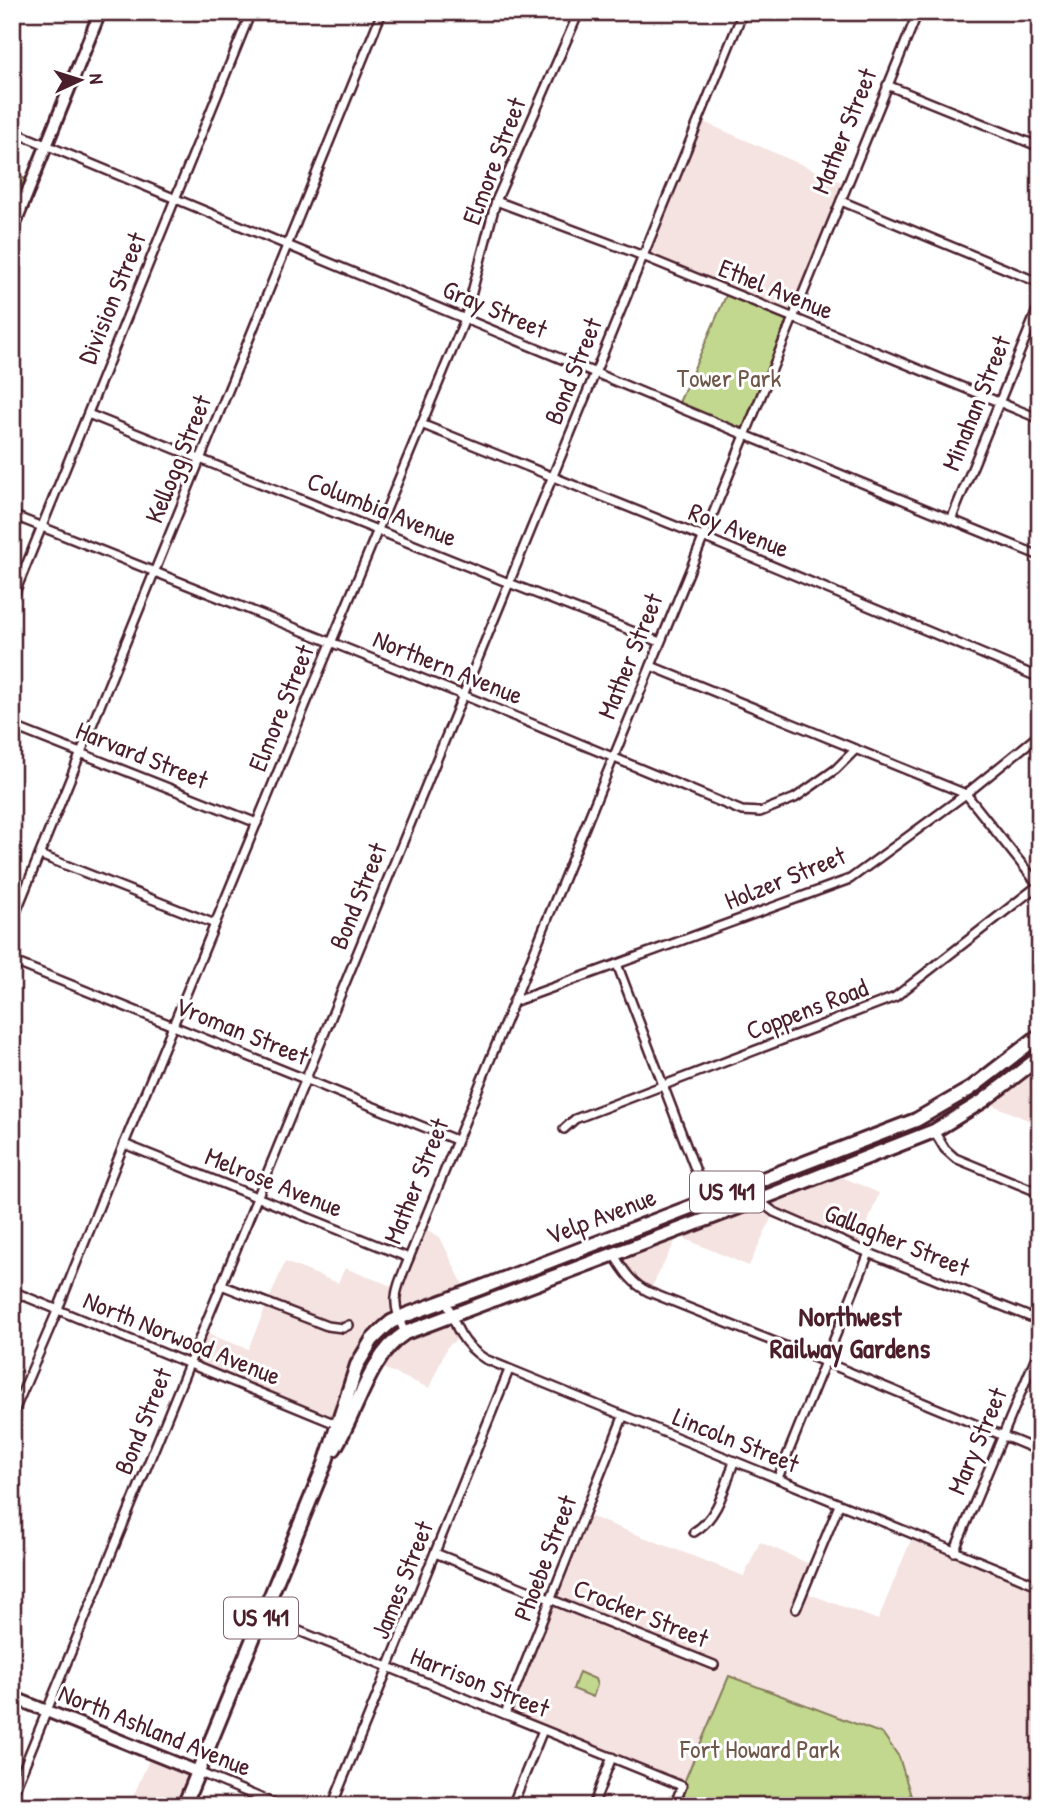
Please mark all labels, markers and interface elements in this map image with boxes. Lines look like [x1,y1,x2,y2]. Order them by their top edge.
north arrow [46,46,116,116]
street label: Mather Street [803,62,885,199]
text: N [84,73,110,85]
street label: Elmore Street [453,91,534,229]
street label: Division Street [69,226,154,369]
street label: Ethel Avenue [714,250,839,327]
street label: Gray Street [438,271,554,347]
street label: Bond Street [535,311,610,429]
street label: Minahan Street [933,329,1019,475]
park label: Tower Park [677,360,781,395]
street label: Kellogg Street [136,389,219,528]
street label: Columbia Avenue [302,463,462,554]
street label: Roy Avenue [684,494,795,565]
street label: Mather Street [589,587,671,724]
street label: Northern Avenue [368,621,528,712]
street label: Elmore Street [239,638,322,776]
street label: Harvard Street [71,712,214,797]
street label: Bond Street [320,836,395,954]
street label: Holzer Street [719,837,851,918]
street label: Coppens Road [741,969,873,1048]
street label: Vroman Street [170,988,315,1074]
street label: Mather Street [375,1112,457,1249]
street label: Melrose Avenue [200,1138,348,1225]
road number: US 141 [690,1172,764,1212]
street label: Velp Avenue [541,1179,661,1252]
street label: Gallagher Street [819,1195,976,1285]
street label: North Norwood Avenue [78,1282,286,1393]
district label: Northwest Railway Gardens [770,1297,930,1368]
street label: Bond Street [105,1361,180,1479]
street label: Mary Street [938,1381,1015,1500]
street label: Lincoln Street [668,1398,805,1481]
street label: Phoebe Street [505,1489,585,1626]
street label: James Street [362,1515,441,1644]
street label: Crocker Street [569,1570,715,1656]
road number: US 141 [224,1598,298,1638]
street label: Harrison Street [406,1638,556,1726]
street label: North Ashland Avenue [54,1675,257,1784]
park label: Fort Howard Park [679,1731,840,1766]

